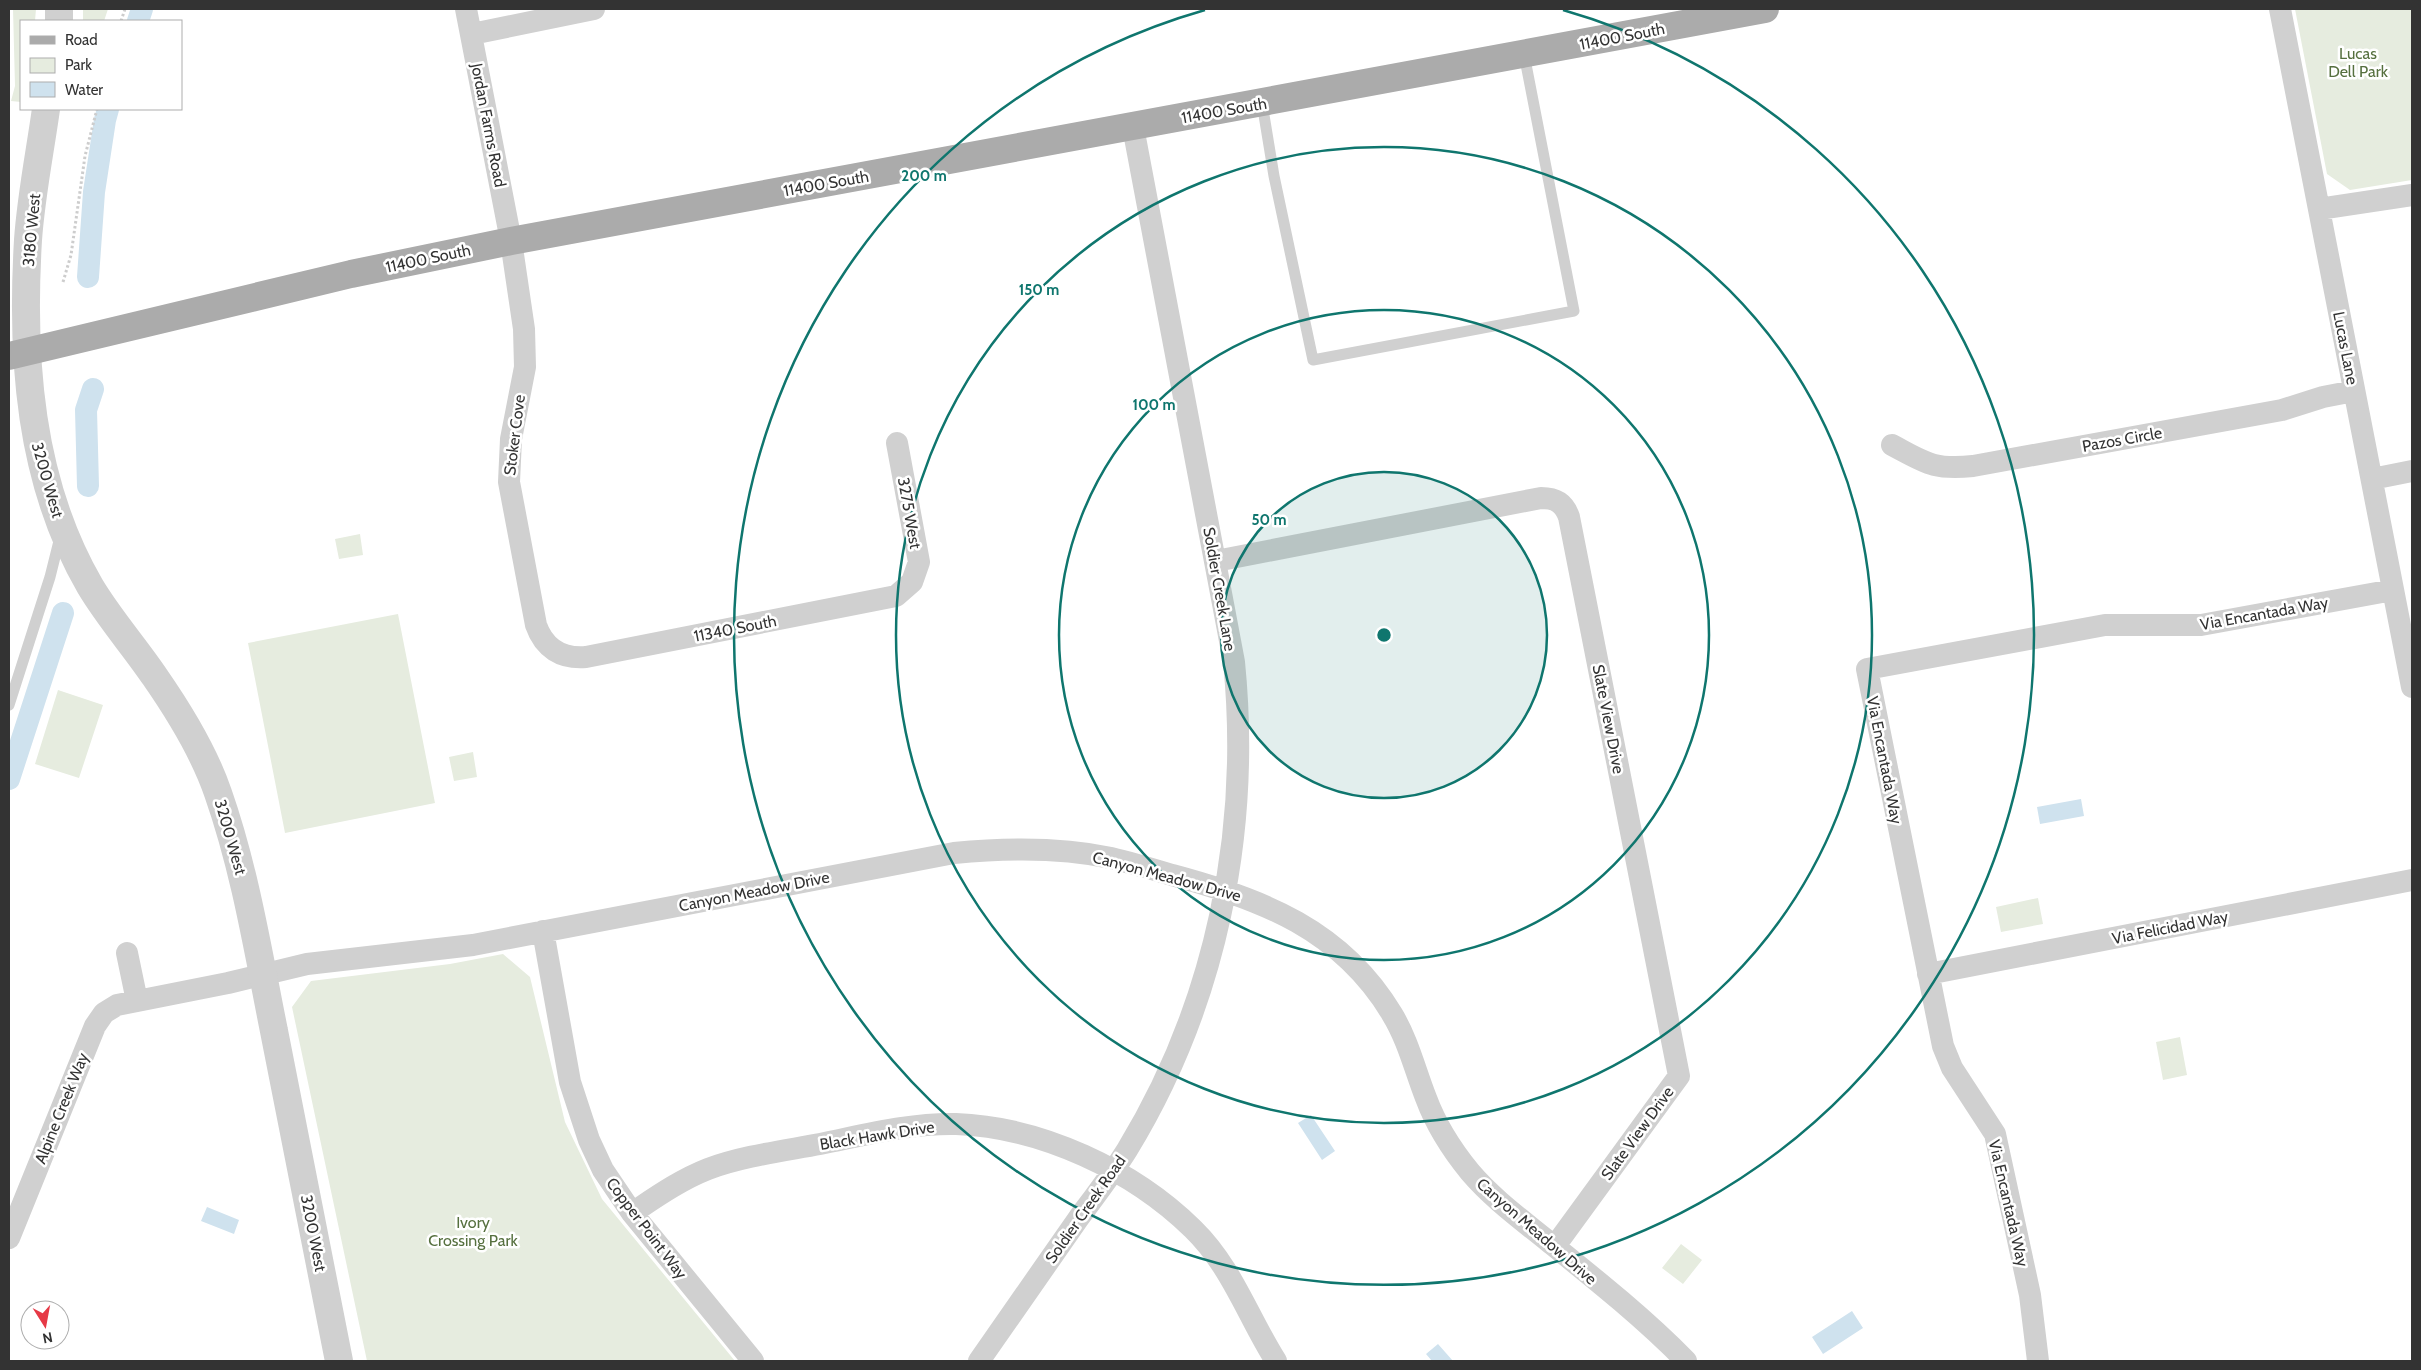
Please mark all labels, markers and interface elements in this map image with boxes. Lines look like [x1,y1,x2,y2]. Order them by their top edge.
street label: 11400 South [1578,19,1666,54]
legend [20,20,182,110]
text: Road [65,31,98,49]
park label: Lucas Dell Park [2328,44,2389,81]
text: Park [65,56,92,74]
street label: Jordan Farms Road [467,61,510,189]
text: Water [65,81,103,99]
street label: 11400 South [1180,94,1268,127]
street label: 11400 South [782,167,870,200]
text: 200 m [901,167,947,185]
street label: 3180 West [19,192,44,267]
street label: 11400 South [384,240,472,277]
text: 150 m [1019,281,1059,299]
street label: Lucas Lane [2329,310,2362,386]
street label: Stoker Cove [500,394,529,476]
text: 100 m [1132,396,1176,414]
street label: Pazos Circle [2081,423,2163,456]
street label: 3200 West [28,440,68,521]
street label: 3275 West [894,476,925,551]
text: 50 m [1251,511,1287,529]
street label: Soldier Creek Lane [1199,526,1240,653]
street label: Via Encantada Way [2199,593,2330,634]
street label: 11340 South [692,611,778,646]
centre of rings [1375,626,1393,644]
street label: Slate View Drive [1589,663,1628,775]
street label: Via Encantada Way [1863,695,1906,826]
street label: 3200 West [211,797,251,878]
street label: Canyon Meadow Drive [1091,848,1243,905]
street label: Canyon Meadow Drive [677,868,831,915]
street label: Via Felicidad Way [2110,907,2230,948]
street label: Alpine Creek Way [31,1050,92,1167]
street label: Slate View Drive [1597,1083,1678,1184]
street label: Black Hawk Drive [818,1117,936,1154]
street label: Via Encantada Way [1985,1138,2032,1268]
street label: Soldier Creek Road [1041,1152,1130,1267]
street label: Copper Point Way [602,1174,691,1283]
street label: Canyon Meadow Drive [1473,1174,1601,1289]
street label: 3200 West [297,1193,330,1274]
park label: Ivory Crossing Park [428,1213,519,1250]
north arrow [20,1300,70,1350]
text: N [41,1328,54,1348]

